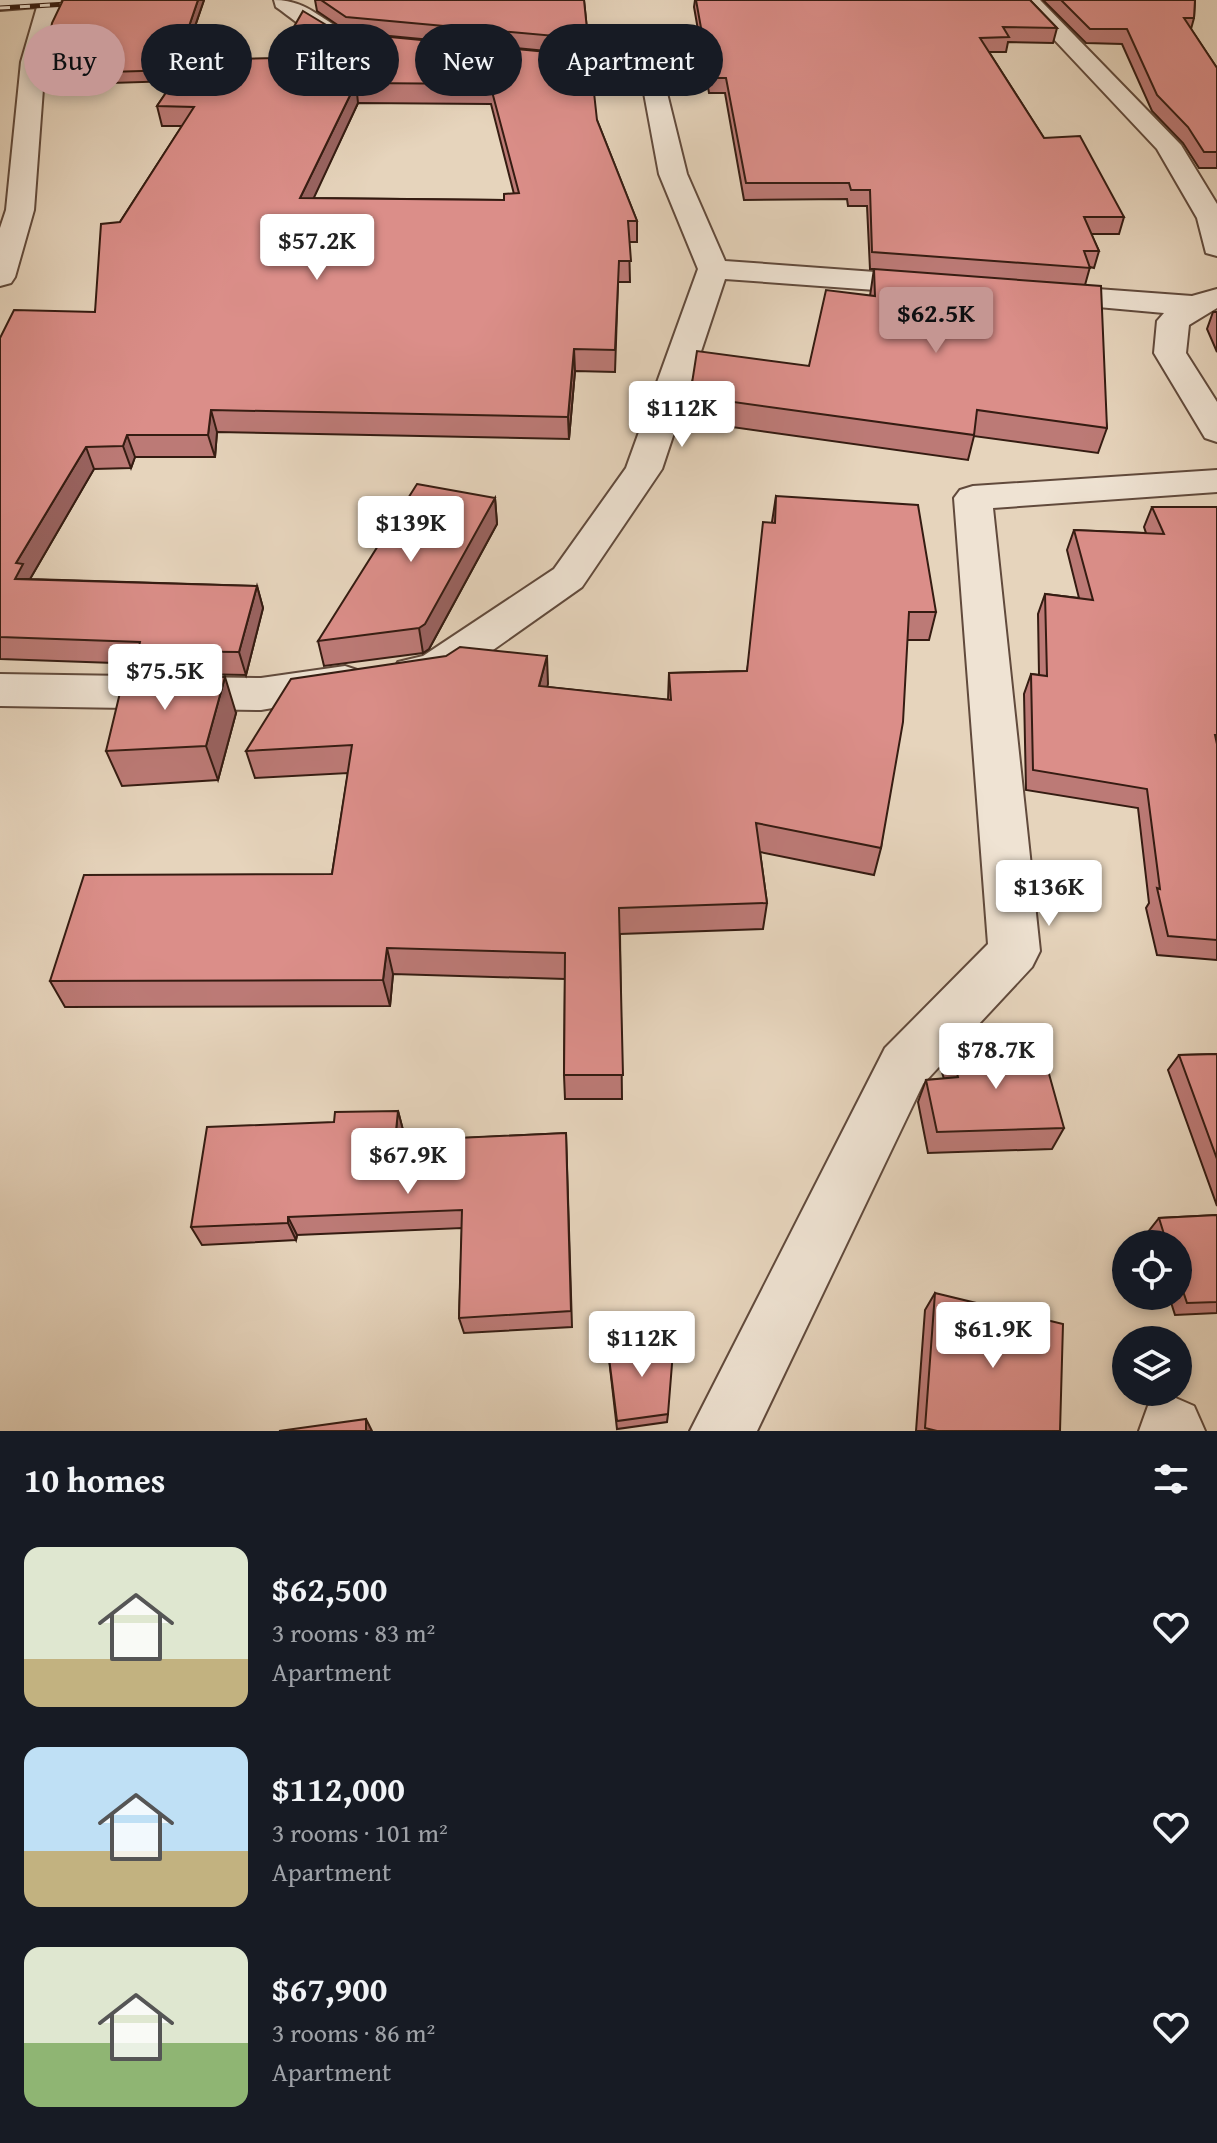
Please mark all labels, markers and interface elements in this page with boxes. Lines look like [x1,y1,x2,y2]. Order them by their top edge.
chip: Buy [24,24,125,96]
chip: Rent [141,24,252,96]
chip: Filters [268,24,399,96]
chip: New [415,24,522,96]
chip: Apartment [538,24,723,96]
pin: $57.2K [252,214,382,282]
text: $57.2K [278,220,356,259]
pin: $62.5K [871,287,1001,355]
text: $62.5K [897,293,975,332]
pin: $112K [626,381,738,449]
text: $112K [647,387,717,426]
pin: $139K [355,496,467,564]
text: $139K [376,502,446,541]
pin: $75.5K [100,644,230,712]
text: $75.5K [126,650,204,689]
pin: $136K [993,860,1105,928]
text: $136K [1014,866,1084,905]
pin: $78.7K [931,1023,1061,1091]
text: $78.7K [957,1029,1035,1068]
pin: $67.9K [343,1128,473,1196]
text: $67.9K [369,1134,447,1173]
map controls [1112,1230,1192,1406]
button: locate [1112,1230,1192,1310]
pin: $61.9K [928,1302,1058,1370]
text: $61.9K [954,1308,1032,1347]
pin: $112K [586,1311,698,1379]
text: $112K [607,1317,677,1356]
button: layers [1112,1326,1192,1406]
text: 10 homes [24,1455,165,1504]
icon: filters [1149,1457,1193,1501]
text: $62,500 [272,1564,387,1613]
icon: home [88,1579,184,1675]
icon: heart [1149,1605,1193,1649]
text: 3 rooms · 83 m² [272,1613,435,1652]
text: Apartment [272,1652,391,1691]
text: $112,000 [272,1764,405,1813]
icon: home [88,1779,184,1875]
icon: heart [1149,1805,1193,1849]
text: 3 rooms · 101 m² [272,1813,448,1852]
text: Apartment [272,1852,391,1891]
text: $67,900 [272,1964,387,2013]
icon: home [88,1979,184,2075]
icon: heart [1149,2005,1193,2049]
text: 3 rooms · 86 m² [272,2013,435,2052]
text: Apartment [272,2052,391,2091]

